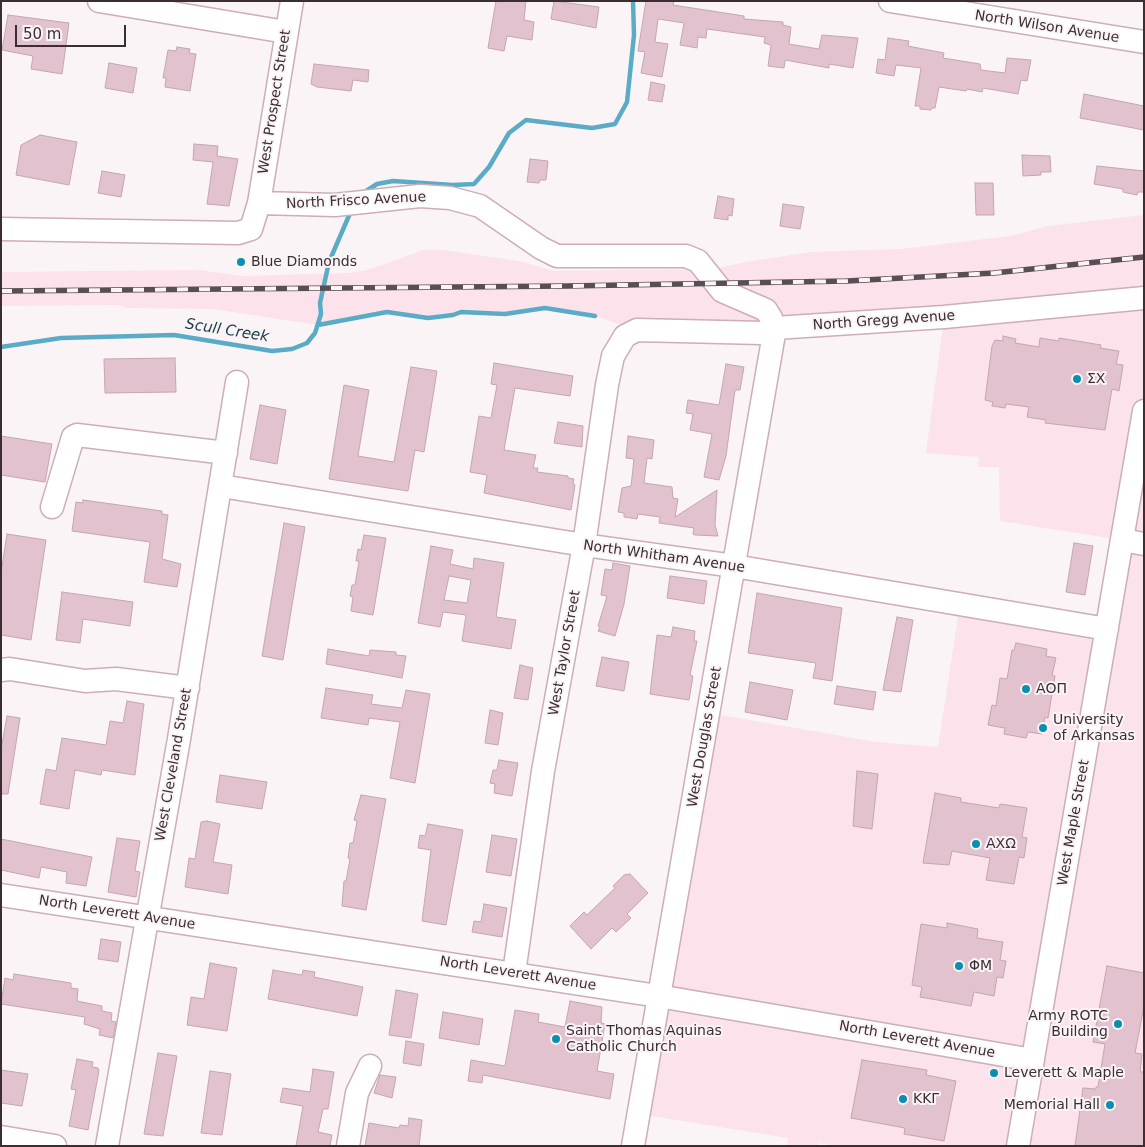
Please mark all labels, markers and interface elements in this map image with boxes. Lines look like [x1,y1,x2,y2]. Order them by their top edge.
street label: North Wilson Avenue [974,7,1120,47]
scale bar [18,15,129,47]
text: 50 m [23,25,61,43]
street label: West Prospect Street [255,29,295,175]
street label: North Frisco Avenue [286,189,426,213]
place label: Blue Diamonds [251,254,357,270]
marker: Blue Diamonds [235,256,247,268]
street label: North Gregg Avenue [812,308,956,334]
water label: Scull Creek [184,316,270,346]
place label: ΣΧ [1087,371,1105,387]
marker: ΣΧ [1071,373,1083,385]
street label: North Whitham Avenue [582,537,746,577]
street label: West Taylor Street [546,589,584,717]
street label: West Douglas Street [684,665,726,809]
place label: ΑΟΠ [1036,681,1067,697]
marker: ΑΟΠ [1020,683,1032,695]
street label: West Cleveland Street [152,687,196,843]
place label: University of Arkansas [1053,712,1135,744]
marker: University of Arkansas [1037,722,1049,734]
street label: West Maple Street [1055,759,1093,887]
place label: ΑΧΩ [986,836,1016,852]
marker: ΑΧΩ [970,838,982,850]
street label: North Leverett Avenue [38,892,196,934]
street label: North Leverett Avenue [439,953,597,995]
place label: ΦΜ [969,958,992,974]
marker: ΦΜ [953,960,965,972]
place label: Army ROTC Building [1028,1008,1108,1040]
street label: North Leverett Avenue [838,1018,996,1062]
marker: Army ROTC Building [1112,1018,1124,1030]
place label: Saint Thomas Aquinas Catholic Church [566,1023,722,1056]
marker: Saint Thomas Aquinas Catholic Church [550,1033,562,1045]
place label: Leverett & Maple [1004,1065,1124,1081]
marker: Leverett & Maple [988,1067,1000,1079]
place label: ΚΚΓ [913,1091,939,1107]
marker: ΚΚΓ [897,1093,909,1105]
place label: Memorial Hall [1004,1097,1100,1113]
marker: Memorial Hall [1104,1099,1116,1111]

